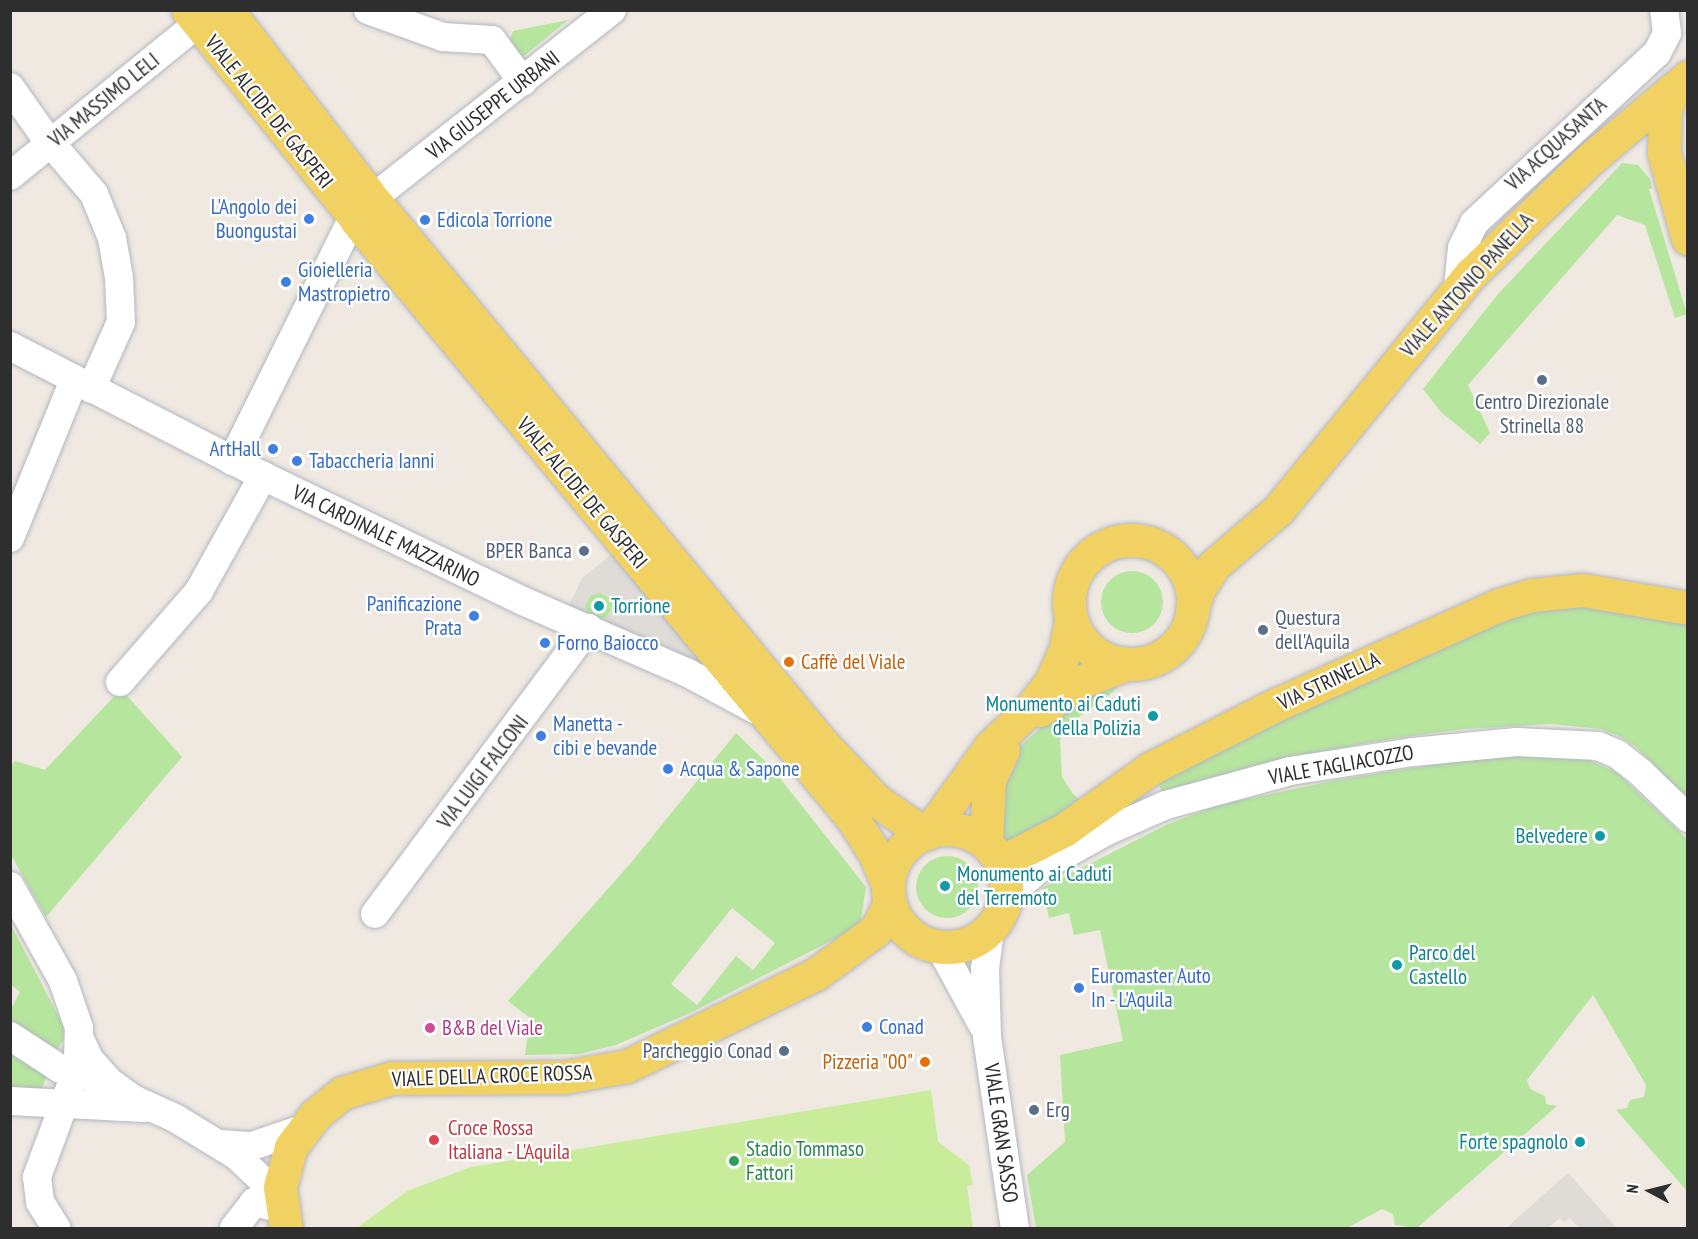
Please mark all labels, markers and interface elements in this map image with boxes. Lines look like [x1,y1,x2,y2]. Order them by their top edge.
street label: VIALE ALCIDE DE GASPERI [199,30,339,194]
street label: VIA GIUSEPPE URBANI [421,45,565,165]
street label: VIA MASSIMO LELI [43,47,165,153]
street label: VIA ACQUASANTA [1500,92,1612,196]
place label: L'Angolo dei Buongustai [211,194,297,244]
place label: Edicola Torrione [437,207,553,233]
street label: VIALE ANTONIO PANELLA [1395,207,1539,363]
marker: L'Angolo dei Buongustai [302,212,316,226]
marker: Edicola Torrione [418,213,432,227]
place label: Gioielleria Mastropietro [298,257,390,307]
marker: Gioielleria Mastropietro [279,275,293,289]
marker: Centro Direzionale Strinella 88 [1535,373,1549,387]
place label: Centro Direzionale Strinella 88 [1475,389,1609,439]
street label: VIALE ALCIDE DE GASPERI [511,412,653,574]
place label: ArtHall [210,436,261,462]
marker: ArtHall [266,442,280,456]
place label: Tabaccheria Ianni [309,448,434,474]
marker: Tabaccheria Ianni [290,454,304,468]
street label: VIA CARDINALE MAZZARINO [288,480,484,592]
place label: BPER Banca [486,538,572,564]
marker: BPER Banca [577,544,591,558]
place label: Panificazione Prata [367,591,462,641]
place label: Torrione [611,593,670,619]
marker: Torrione [592,599,606,613]
place label: Questura dell'Aquila [1275,605,1350,655]
marker: Panificazione Prata [467,609,481,623]
marker: Questura dell'Aquila [1256,623,1270,637]
place label: Forno Baiocco [557,630,658,656]
marker: Forno Baiocco [538,636,552,650]
street label: VIA STRINELLA [1274,646,1384,716]
place label: Caffè del Viale [801,649,906,675]
marker: Caffè del Viale [782,655,796,669]
place label: Monumento ai Caduti della Polizia [986,691,1141,741]
marker: Monumento ai Caduti della Polizia [1146,709,1160,723]
street label: VIA LUIGI FALCONI [432,710,534,834]
place label: Manetta - cibi e bevande [553,711,657,761]
marker: Manetta - cibi e bevande [534,729,548,743]
street label: VIALE TAGLIACOZZO [1266,740,1416,790]
place label: Acqua & Sapone [680,756,800,782]
marker: Acqua & Sapone [661,762,675,776]
place label: Belvedere [1516,823,1588,849]
marker: Belvedere [1593,829,1607,843]
place label: Monumento ai Caduti del Terremoto [957,861,1112,911]
marker: Monumento ai Caduti del Terremoto [938,879,952,893]
place label: Parco del Castello [1409,940,1475,990]
marker: Parco del Castello [1390,958,1404,972]
place label: Euromaster Auto In - L'Aquila [1091,963,1211,1013]
marker: Euromaster Auto In - L'Aquila [1072,981,1086,995]
place label: Conad [879,1014,924,1040]
place label: B&B del Viale [442,1015,543,1041]
marker: Conad [860,1020,874,1034]
marker: B&B del Viale [423,1021,437,1035]
place label: Parcheggio Conad [643,1038,772,1064]
marker: Parcheggio Conad [777,1044,791,1058]
place label: Pizzeria "00" [821,1049,913,1075]
marker: Pizzeria "00" [918,1055,932,1069]
street label: VIALE DELLA CROCE ROSSA [391,1060,593,1092]
street label: VIALE GRAN SASSO [979,1062,1023,1204]
place label: Erg [1046,1097,1070,1123]
marker: Erg [1027,1103,1041,1117]
place label: Croce Rossa Italiana - L'Aquila [448,1115,572,1165]
place label: Forte spagnolo [1459,1129,1568,1155]
marker: Croce Rossa Italiana - L'Aquila [425,1131,443,1149]
marker: Forte spagnolo [1573,1135,1587,1149]
place label: Stadio Tommaso Fattori [746,1136,865,1186]
marker: Stadio Tommaso Fattori [727,1154,741,1168]
north arrow [1620,1161,1680,1221]
text: N [1622,1183,1643,1194]

